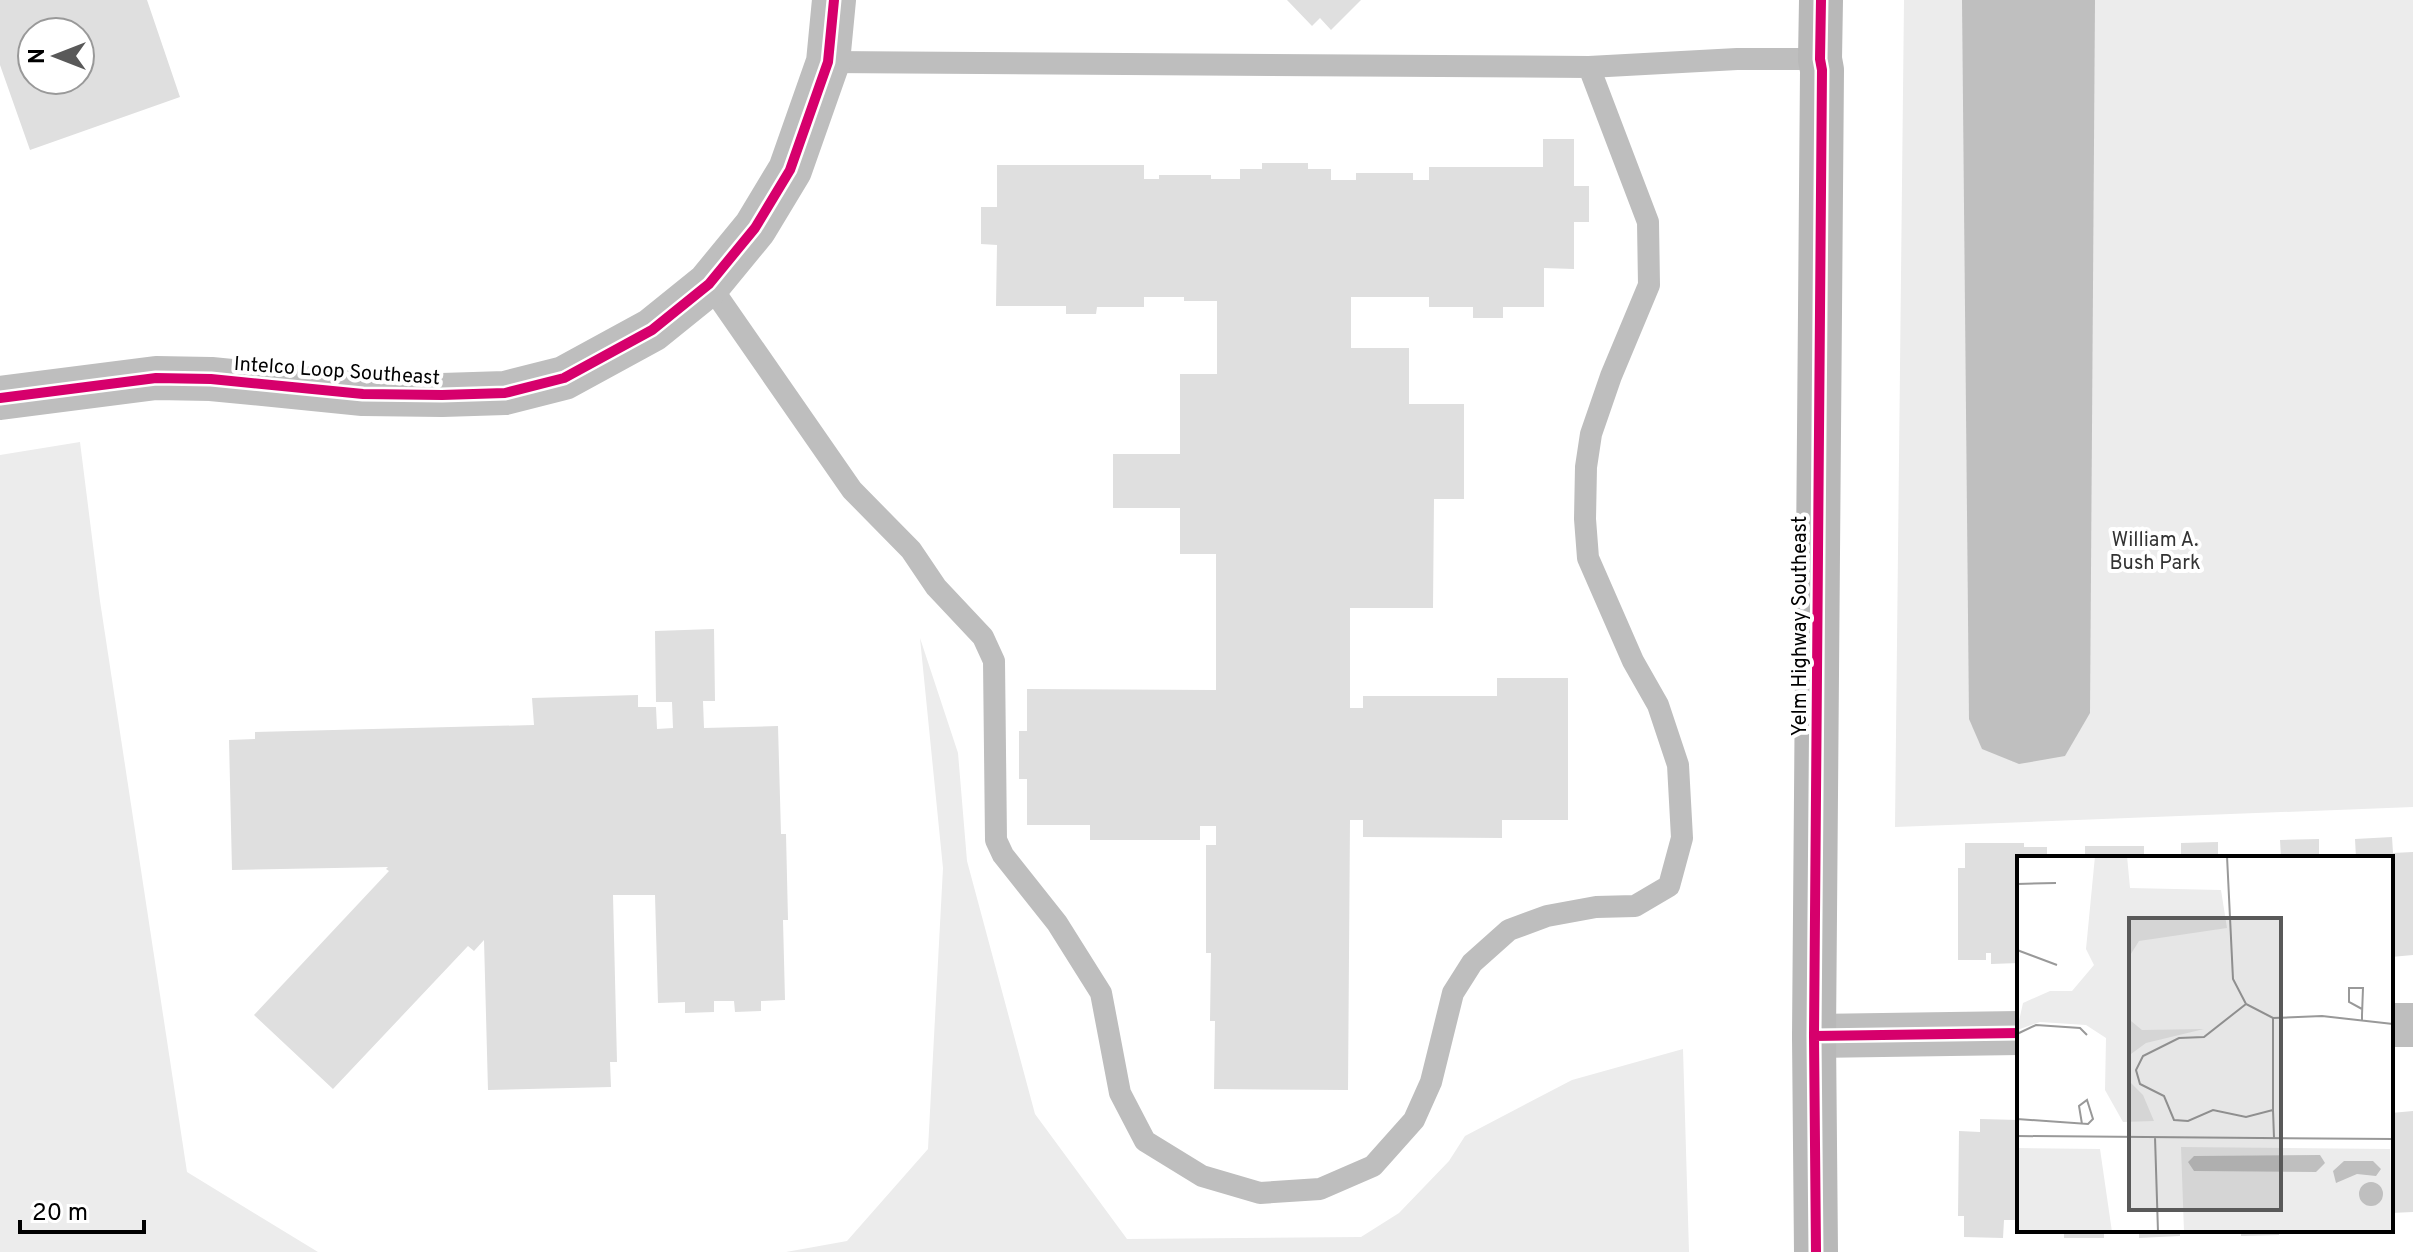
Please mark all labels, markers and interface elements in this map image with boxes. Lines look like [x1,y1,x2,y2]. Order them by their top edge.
north arrow [16,16,96,96]
text: N [25,48,52,64]
street label: Intelco Loop Southeast [233,352,441,392]
street label: Yelm Highway Southeast [1788,516,1814,736]
park label: William A. Bush Park [2110,528,2201,577]
inset map [2017,856,2393,1232]
scale bar [20,1184,144,1234]
text: 20 m [32,1199,88,1229]

